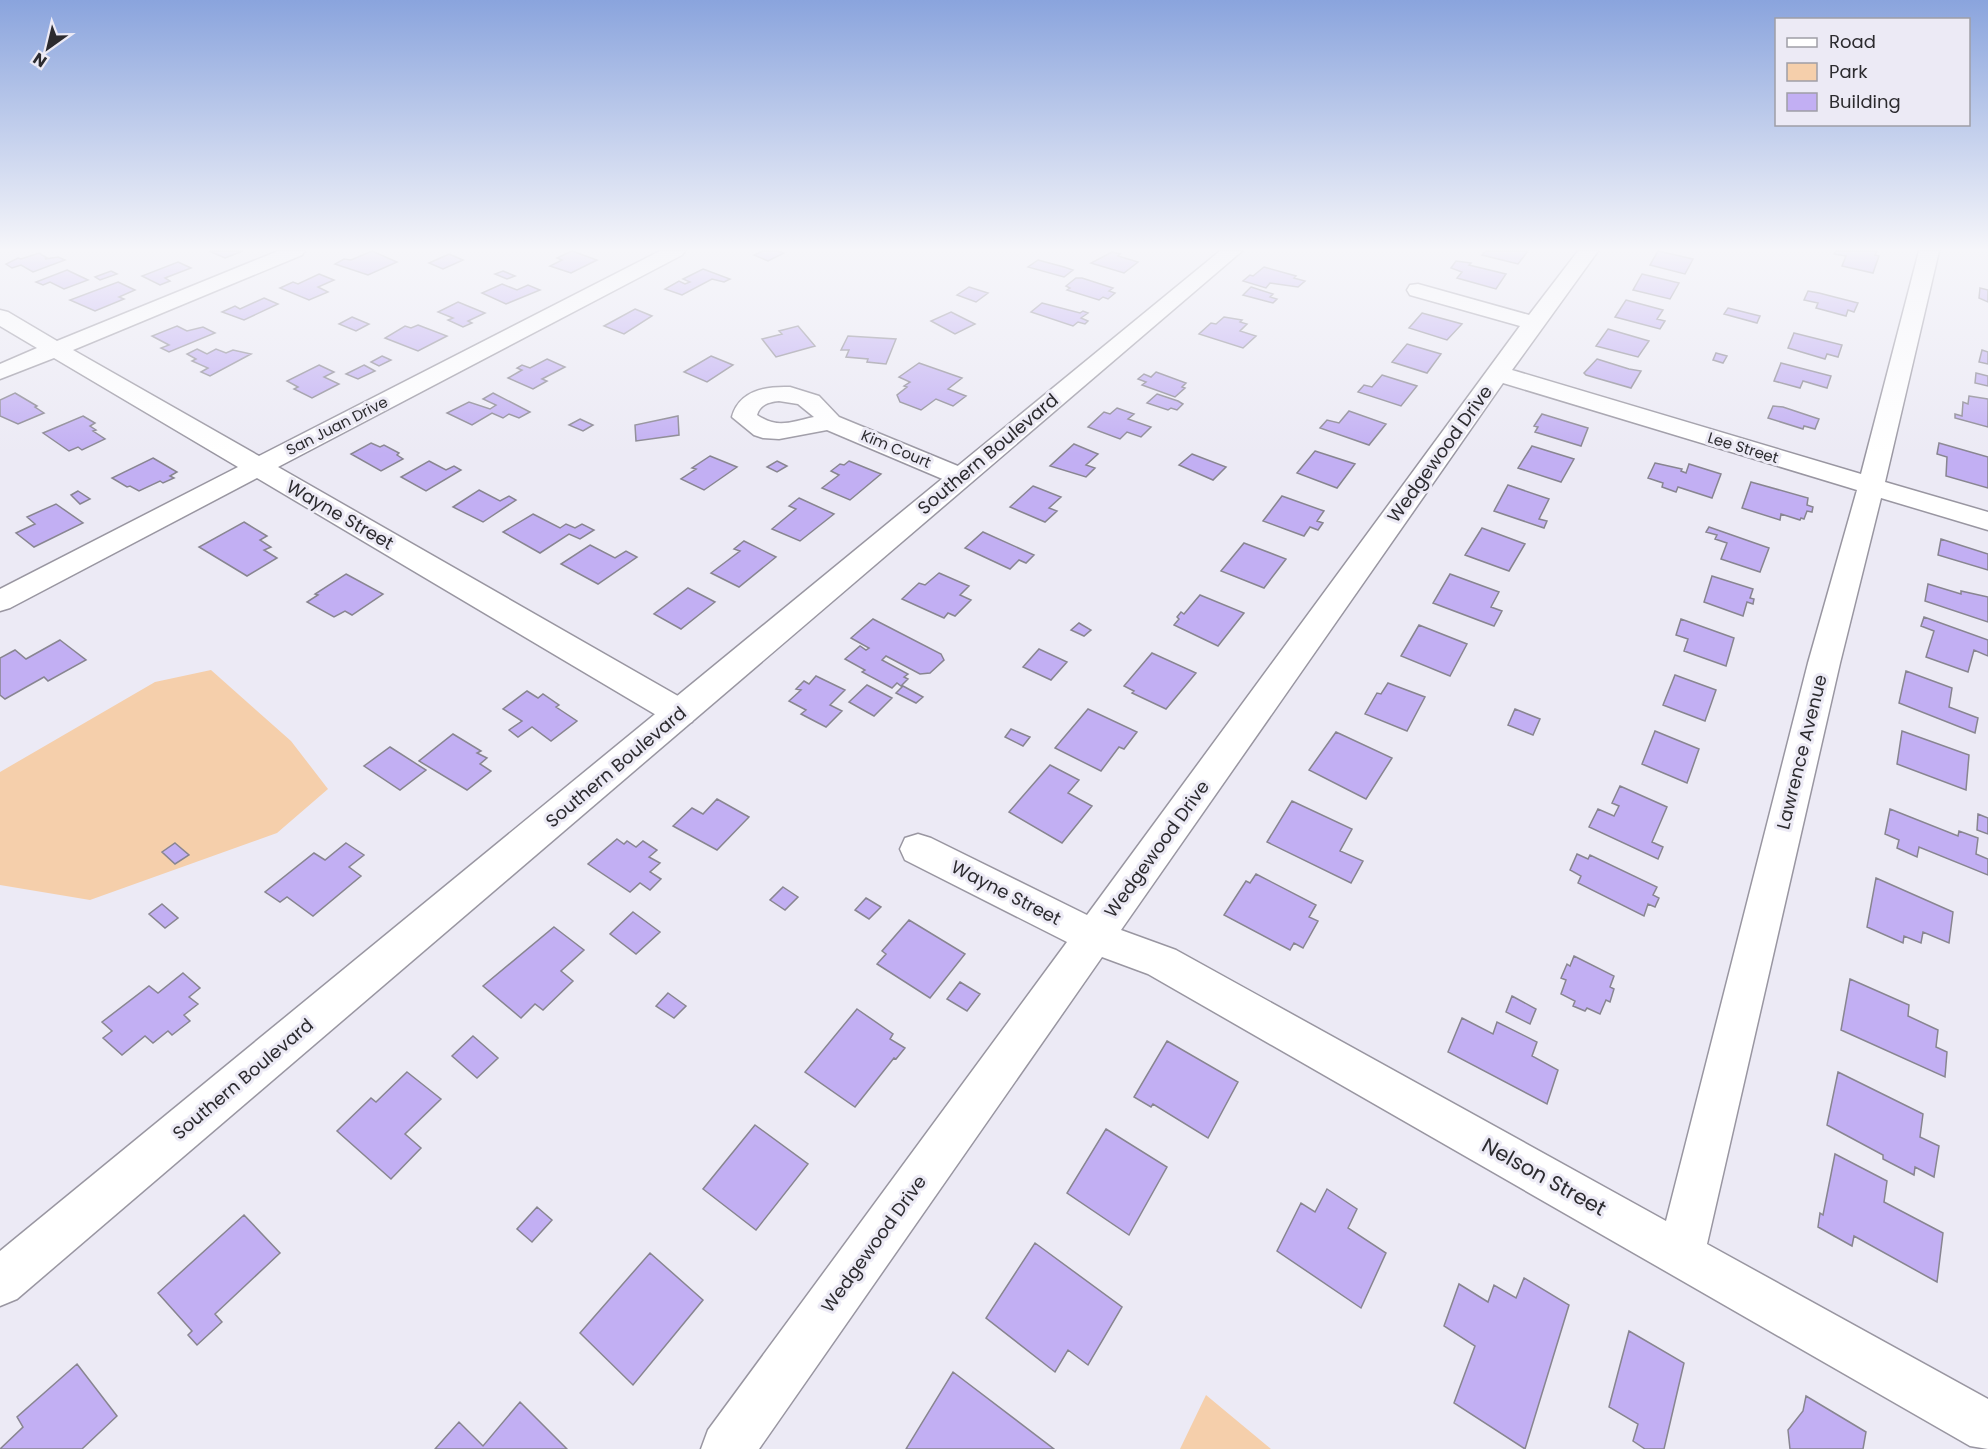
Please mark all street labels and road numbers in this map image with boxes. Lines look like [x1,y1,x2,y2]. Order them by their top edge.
street label: Wedgewood Drive [1381,380,1498,527]
street label: Southern Boulevard [912,387,1063,520]
street label: San Juan Drive [282,391,391,460]
street label: Kim Court [858,424,934,473]
street label: Lee Street [1705,427,1781,468]
street label: Wayne Street [282,474,398,555]
street label: Lawrence Avenue [1770,672,1833,832]
street label: Southern Boulevard [540,700,691,833]
street label: Wedgewood Drive [1098,775,1215,922]
street label: Wayne Street [947,854,1065,931]
street label: Southern Boulevard [167,1012,318,1145]
street label: Nelson Street [1477,1130,1612,1223]
street label: Wedgewood Drive [815,1170,932,1317]

